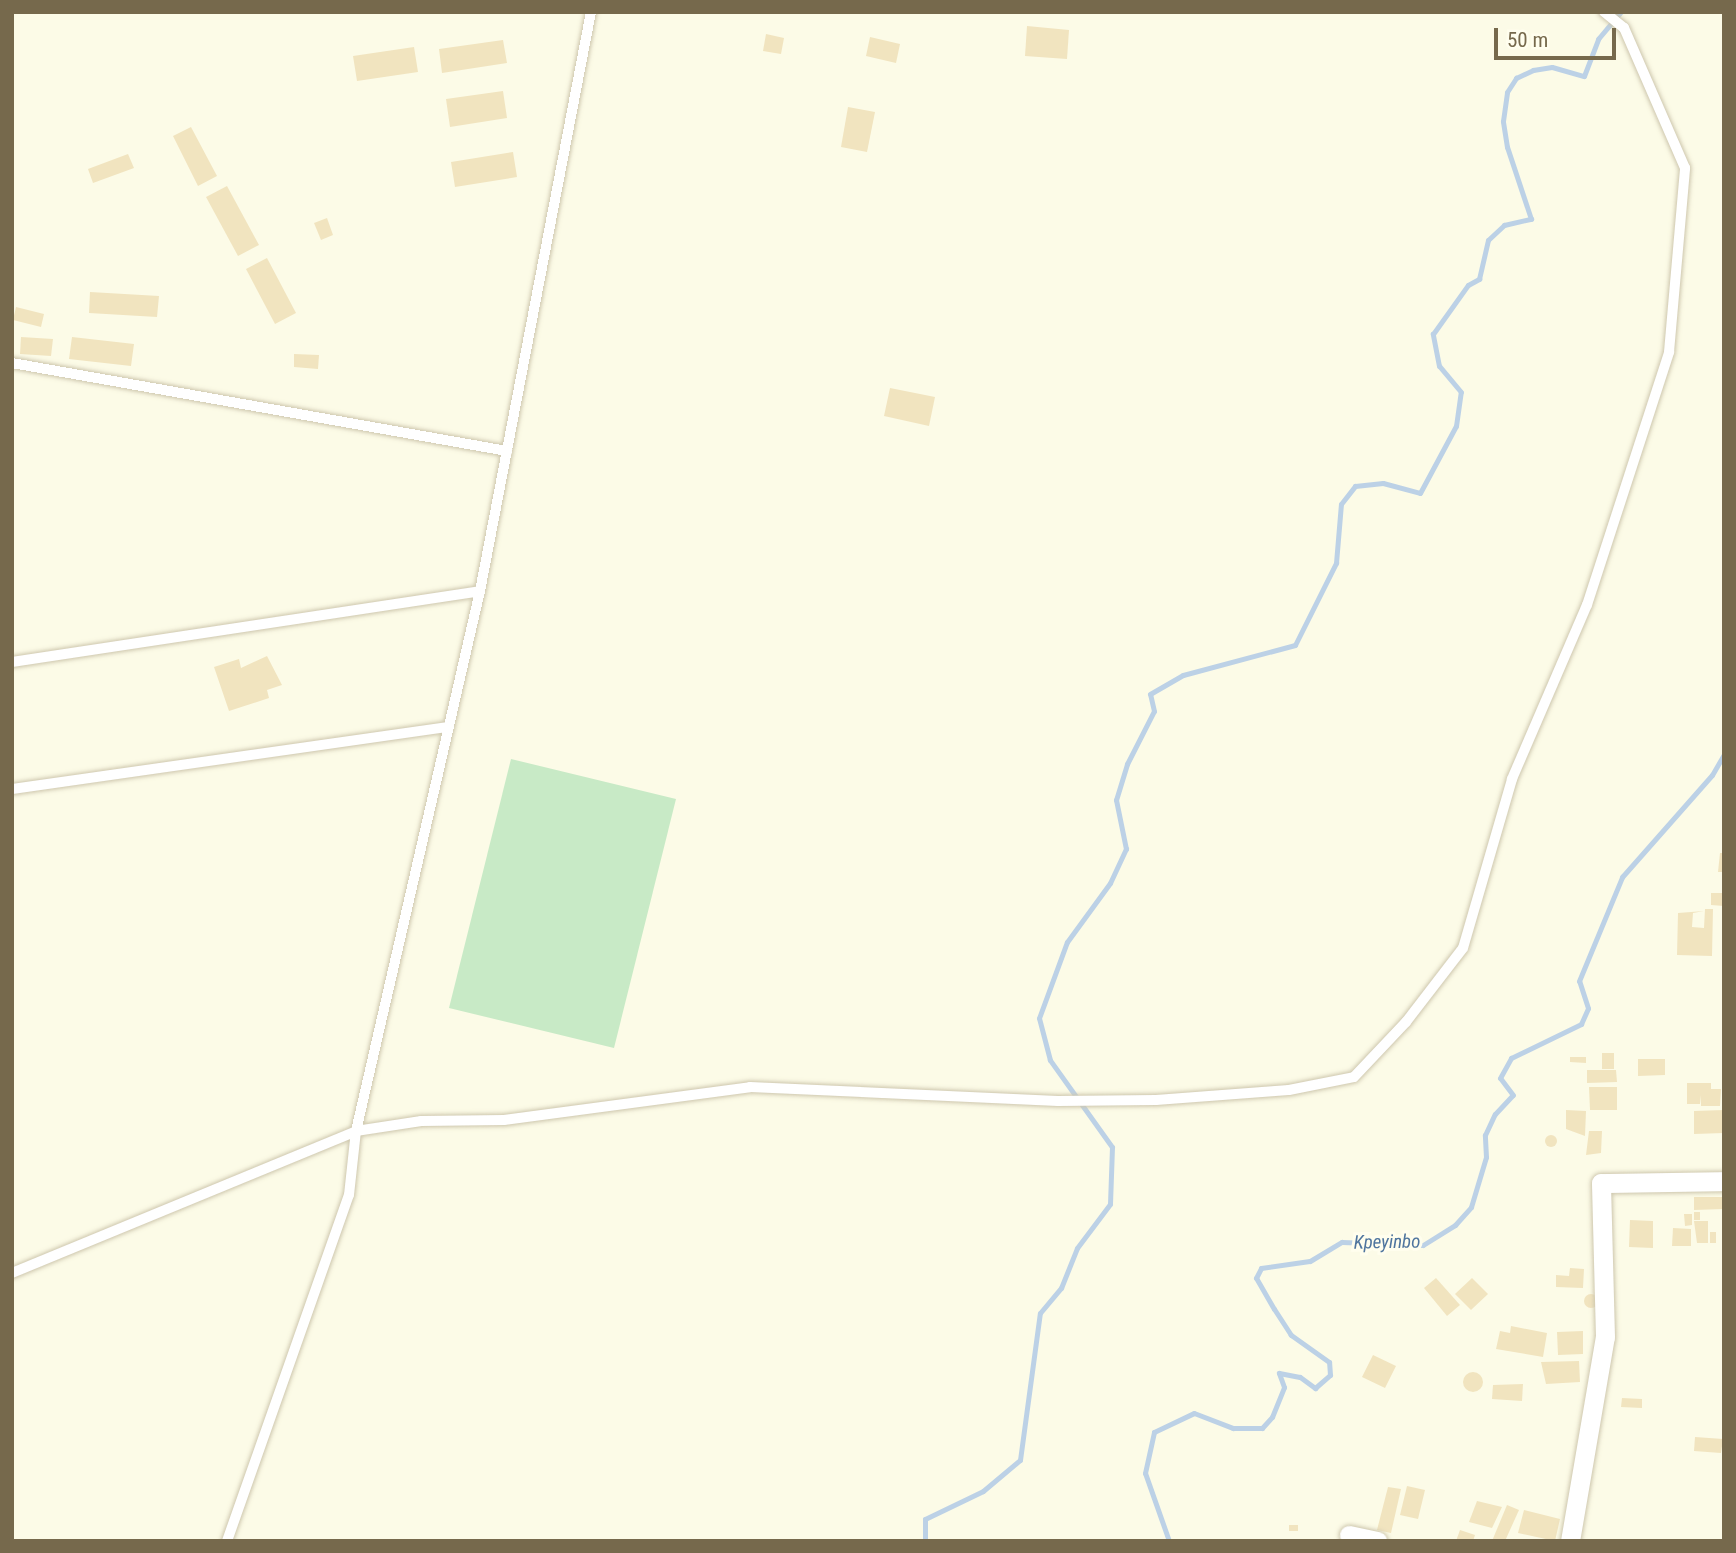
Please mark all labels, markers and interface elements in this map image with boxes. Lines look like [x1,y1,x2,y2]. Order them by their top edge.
scale bar [1498,14,1620,58]
text: 50 m [1507,28,1548,52]
water label: Kpeyinbo [1354,1230,1420,1254]

